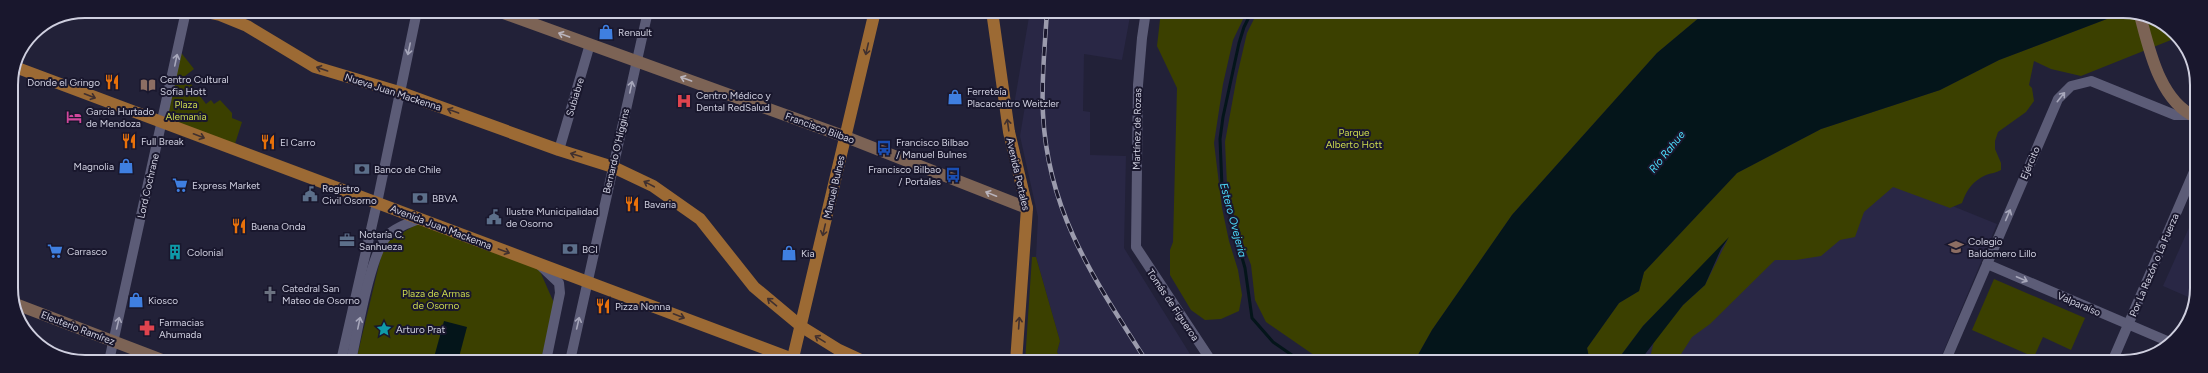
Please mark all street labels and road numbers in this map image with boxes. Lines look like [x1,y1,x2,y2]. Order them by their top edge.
street label: Nueva Juan Mackenna [343,70,443,114]
street label: Subiabre [563,76,587,118]
street label: Martínez de Rozas [1130,88,1144,170]
street label: Bernardo O'Higgins [600,107,632,195]
street label: Francisco Bilbao [784,109,857,147]
street label: Avenida Portales [1003,136,1033,212]
street label: Ejército [2017,144,2043,182]
street label: Lord Cochrane [134,152,162,220]
street label: Manuel Bulnes [820,154,848,220]
street label: Avenida Juan Mackenna [388,202,494,252]
street label: Por La Razón o La Fuerza [2126,211,2182,319]
street label: Tomás de Figueroa [1144,266,1202,344]
street label: Valparaíso [2055,289,2103,319]
street label: Eleuterio Ramírez [39,308,117,348]

